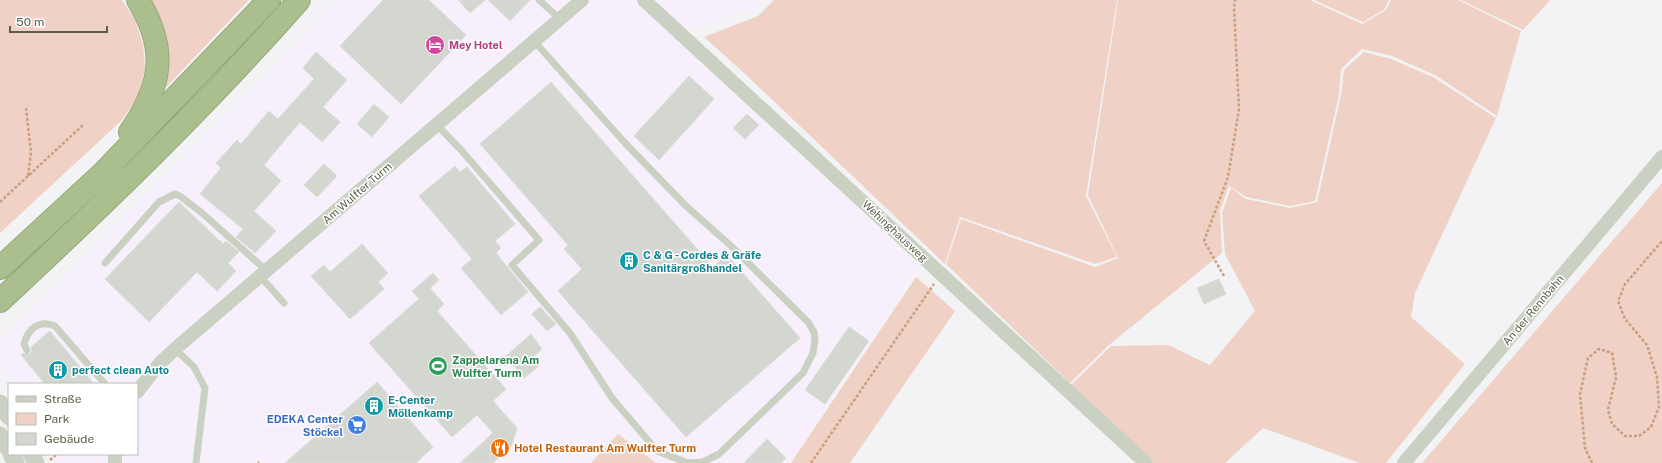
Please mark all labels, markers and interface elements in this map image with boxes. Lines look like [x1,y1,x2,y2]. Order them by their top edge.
scale bar [10,8,107,34]
text: 50 m [16,15,44,29]
hotel icon: Mey Hotel [424,34,446,56]
place label: Mey Hotel [449,39,503,51]
street label: Am Wulfter Turm [320,160,394,226]
street label: Wehinghausweg [860,198,930,264]
place label: C & G - Cordes & Gräfe Sanitärgroßhandel [643,249,761,274]
building icon: C & G - Cordes & Gräfe Sanitärgroßhandel [618,250,640,272]
street label: An der Rennbahn [1500,272,1566,348]
place label: Zappelarena Am Wulfter Turm [452,354,539,379]
sports icon: Zappelarena Am Wulfter Turm [427,355,449,377]
building icon: perfect clean Auto [47,359,69,381]
place label: perfect clean Auto [72,364,169,376]
legend [8,383,138,455]
text: Straße [44,392,82,406]
place label: E-Center Möllenkamp [388,394,453,419]
building icon: E-Center Möllenkamp [363,395,385,417]
text: Park [44,412,70,426]
place label: EDEKA Center Stöckel [267,413,343,438]
supermarket icon: EDEKA Center Stöckel [346,414,368,436]
text: Gebäude [44,432,94,446]
restaurant icon: Hotel Restaurant Am Wulfter Turm [489,437,511,459]
place label: Hotel Restaurant Am Wulfter Turm [514,442,696,454]

